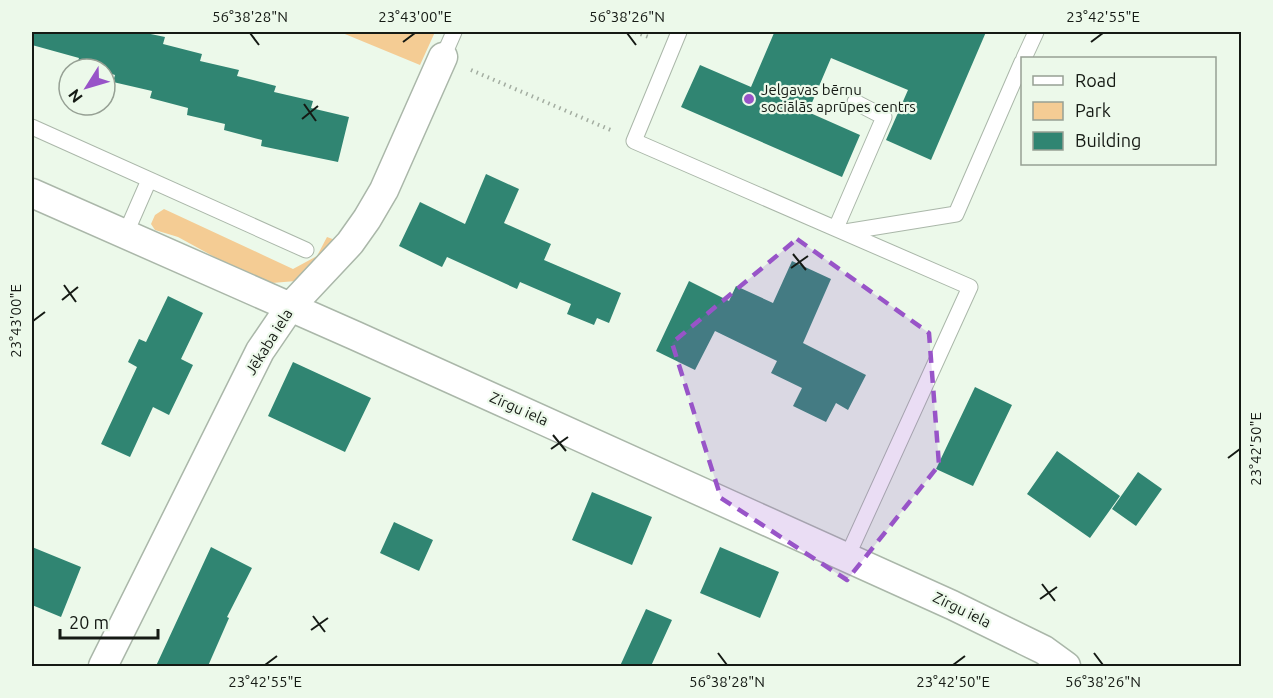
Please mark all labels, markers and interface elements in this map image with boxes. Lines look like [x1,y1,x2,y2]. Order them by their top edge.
text: 56°38'28"N [212,8,288,25]
text: 23°43'00"E [378,8,452,25]
text: 56°38'26"N [589,8,665,25]
text: 23°42'55"E [1066,8,1140,25]
north arrow [57,57,117,117]
legend [1021,57,1216,165]
text: Road [1075,70,1117,90]
place label: Jelgavas bērnu sociālās aprūpes centrs [761,81,916,115]
text: N [64,86,86,106]
marker: Jelgavas bērnu sociālās aprūpes centrs [742,92,756,106]
text: Park [1075,100,1111,120]
text: Building [1075,130,1141,150]
text: 23°43'00"E [7,284,24,358]
street label: Jēkaba iela [242,306,296,378]
street label: Zirgu iela [487,388,551,429]
text: 23°42'50"E [1247,412,1264,486]
street label: Zirgu iela [931,588,994,631]
scale bar [60,602,158,640]
text: 20 m [69,612,109,632]
text: 23°42'55"E [228,673,302,690]
text: 56°38'28"N [689,673,765,690]
text: 23°42'50"E [916,673,990,690]
text: 56°38'26"N [1065,673,1141,690]

